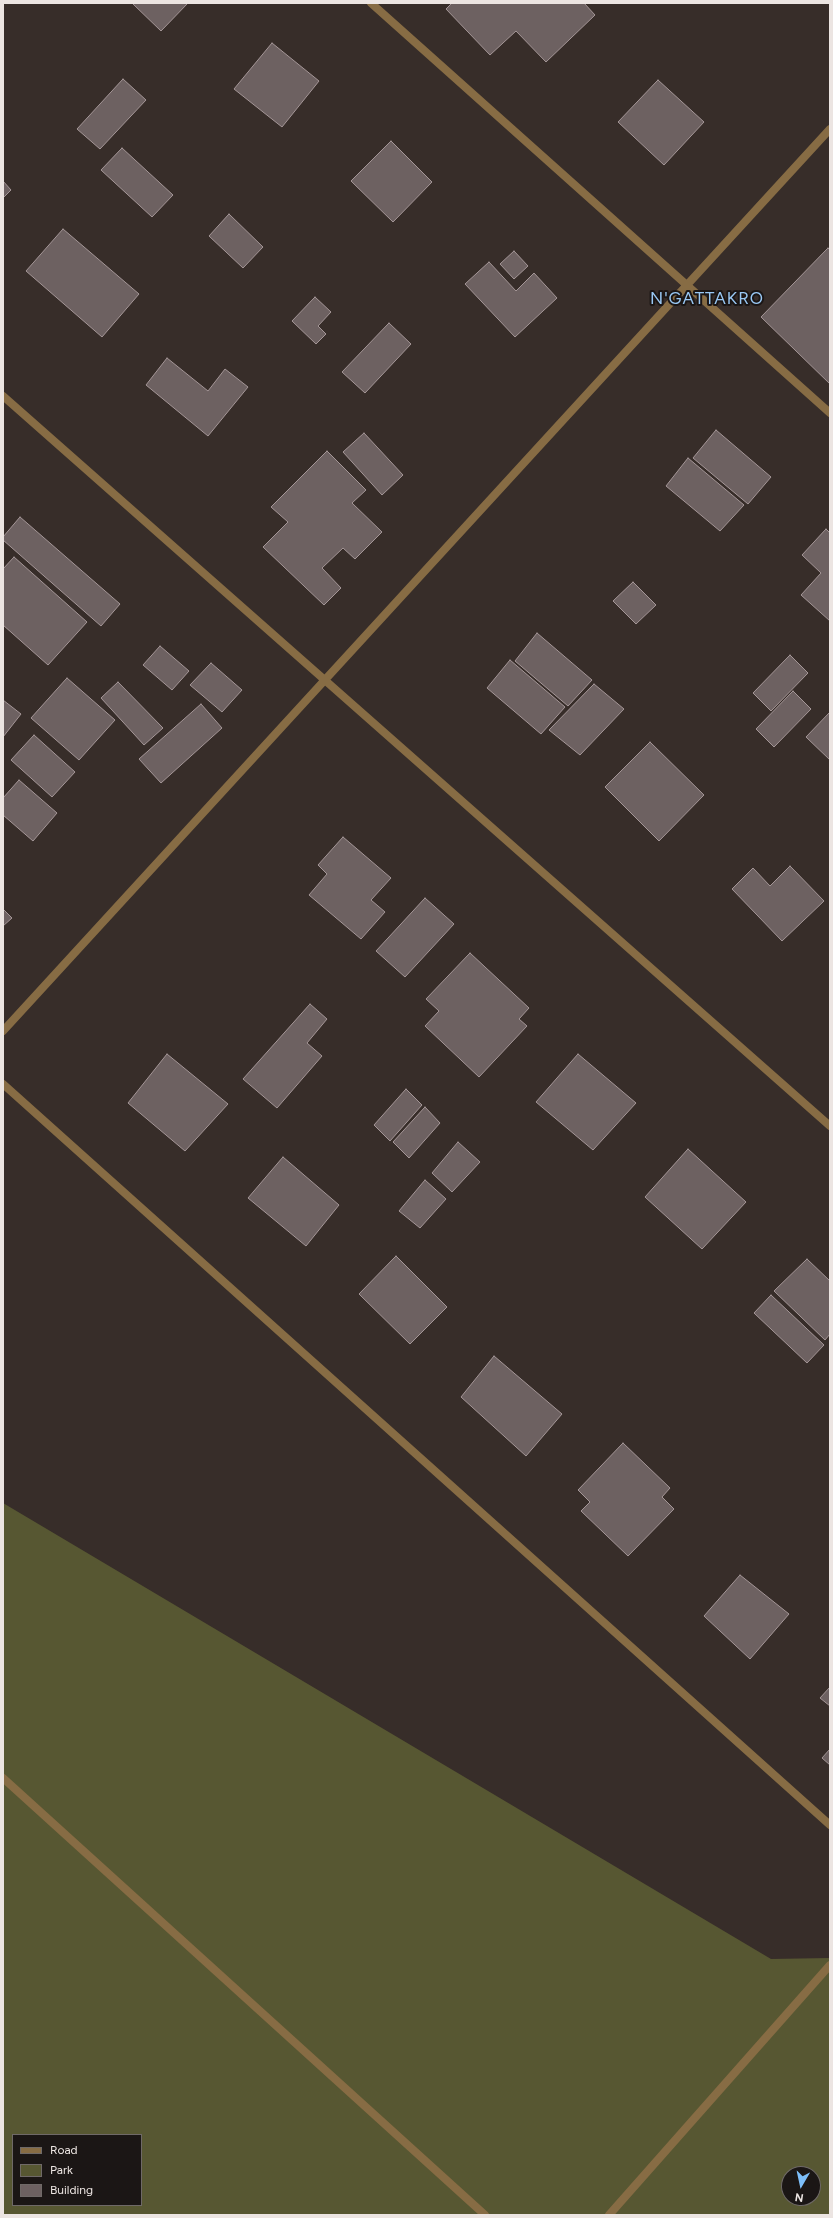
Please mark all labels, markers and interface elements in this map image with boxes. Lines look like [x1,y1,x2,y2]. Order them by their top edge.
district label: N'GATTAKRO [650,289,764,309]
legend [12,2134,142,2206]
text: Road [50,2143,78,2157]
text: Park [50,2163,73,2177]
north arrow [781,2166,821,2206]
text: Building [50,2183,93,2197]
text: N [794,2190,804,2204]

